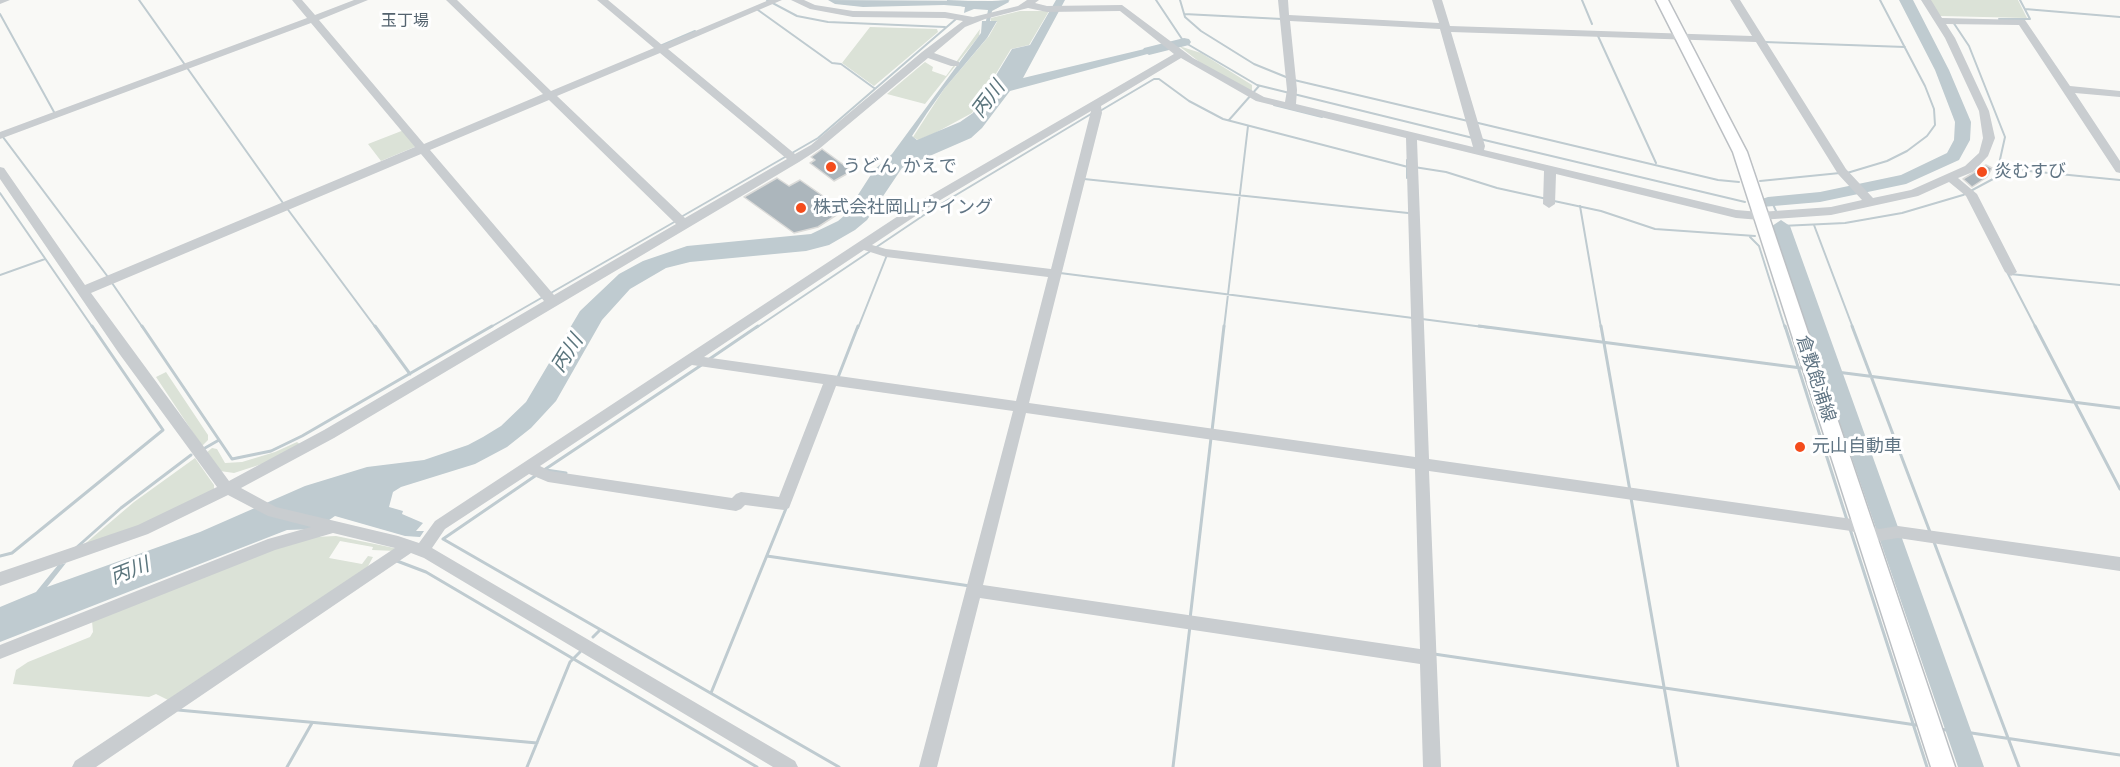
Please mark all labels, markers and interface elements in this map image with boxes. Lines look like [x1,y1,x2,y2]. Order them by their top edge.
district label: 玉丁場 [381,12,429,32]
water label: 丙川 [967,77,1011,123]
place label: うどん かえで [843,156,957,178]
marker: うどん かえで [824,160,838,174]
place label: 炎むすび [1994,161,2066,183]
marker: 炎むすび [1975,165,1989,179]
place label: 株式会社岡山ウイング [813,197,993,219]
marker: 株式会社岡山ウイング [794,201,808,215]
water label: 丙川 [547,331,589,377]
street label: 倉敷飽浦線 [1791,333,1839,425]
place label: 元山自動車 [1812,436,1902,458]
marker: 元山自動車 [1793,440,1807,454]
water label: 丙川 [107,554,153,590]

